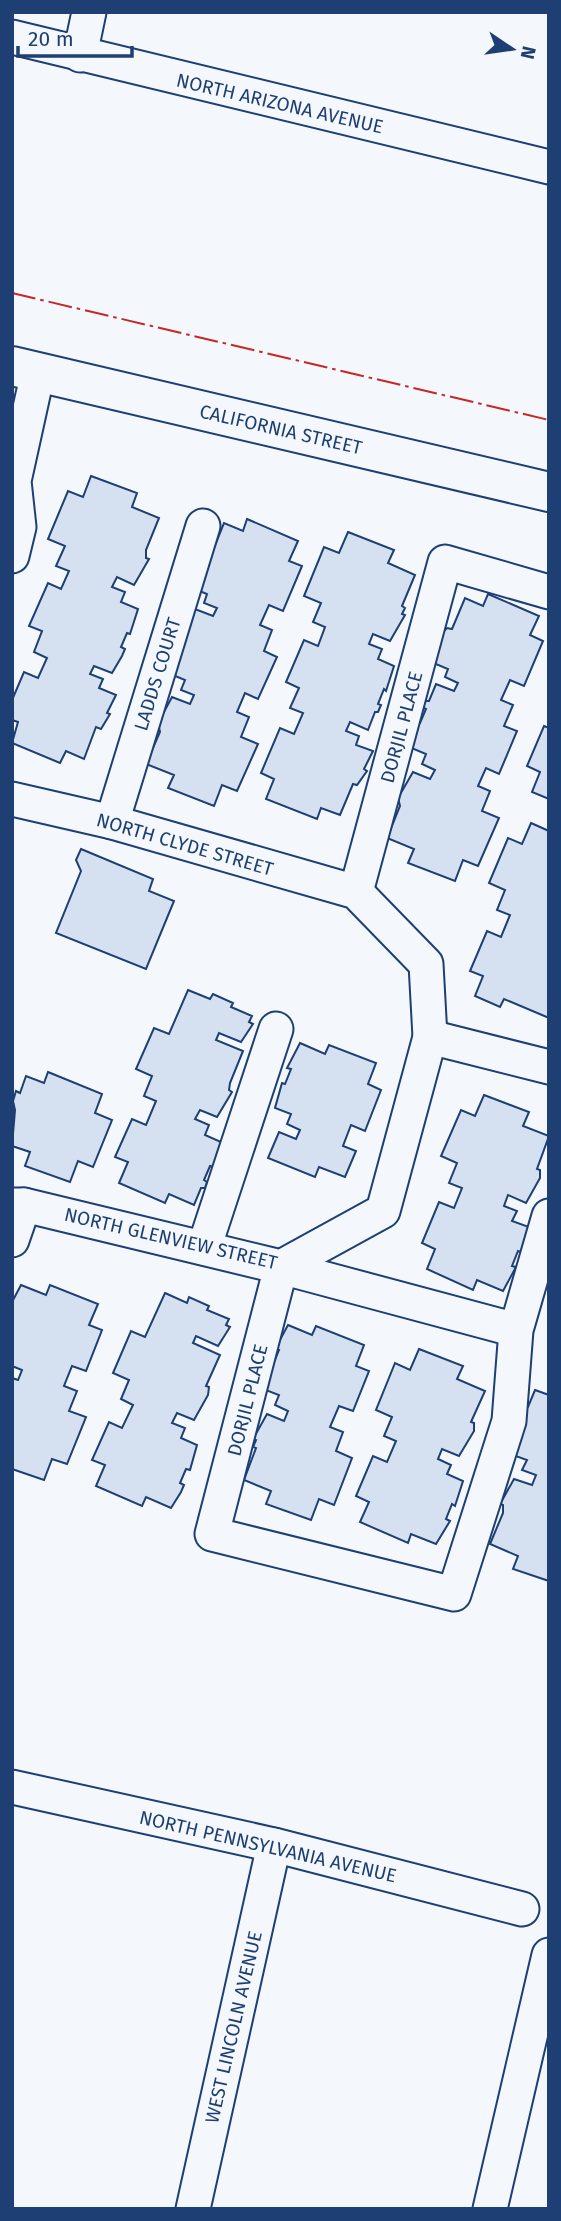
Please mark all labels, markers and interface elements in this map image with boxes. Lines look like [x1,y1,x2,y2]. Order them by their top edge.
scale bar [18,14,131,58]
north arrow [477,14,547,84]
text: 20 m [28,26,74,52]
text: N [515,44,541,61]
street label: NORTH ARIZONA AVENUE [174,68,386,138]
street label: CALIFORNIA STREET [197,400,365,459]
street label: LADDS COURT [129,615,186,734]
street label: DORJIL PLACE [376,669,427,785]
street label: NORTH CLYDE STREET [94,808,276,881]
street label: NORTH GLENVIEW STREET [62,1203,280,1274]
street label: DORJIL PLACE [222,1342,273,1458]
street label: NORTH PENNSYLVANIA AVENUE [137,1806,399,1887]
street label: WEST LINCOLN AVENUE [200,1929,267,2125]

